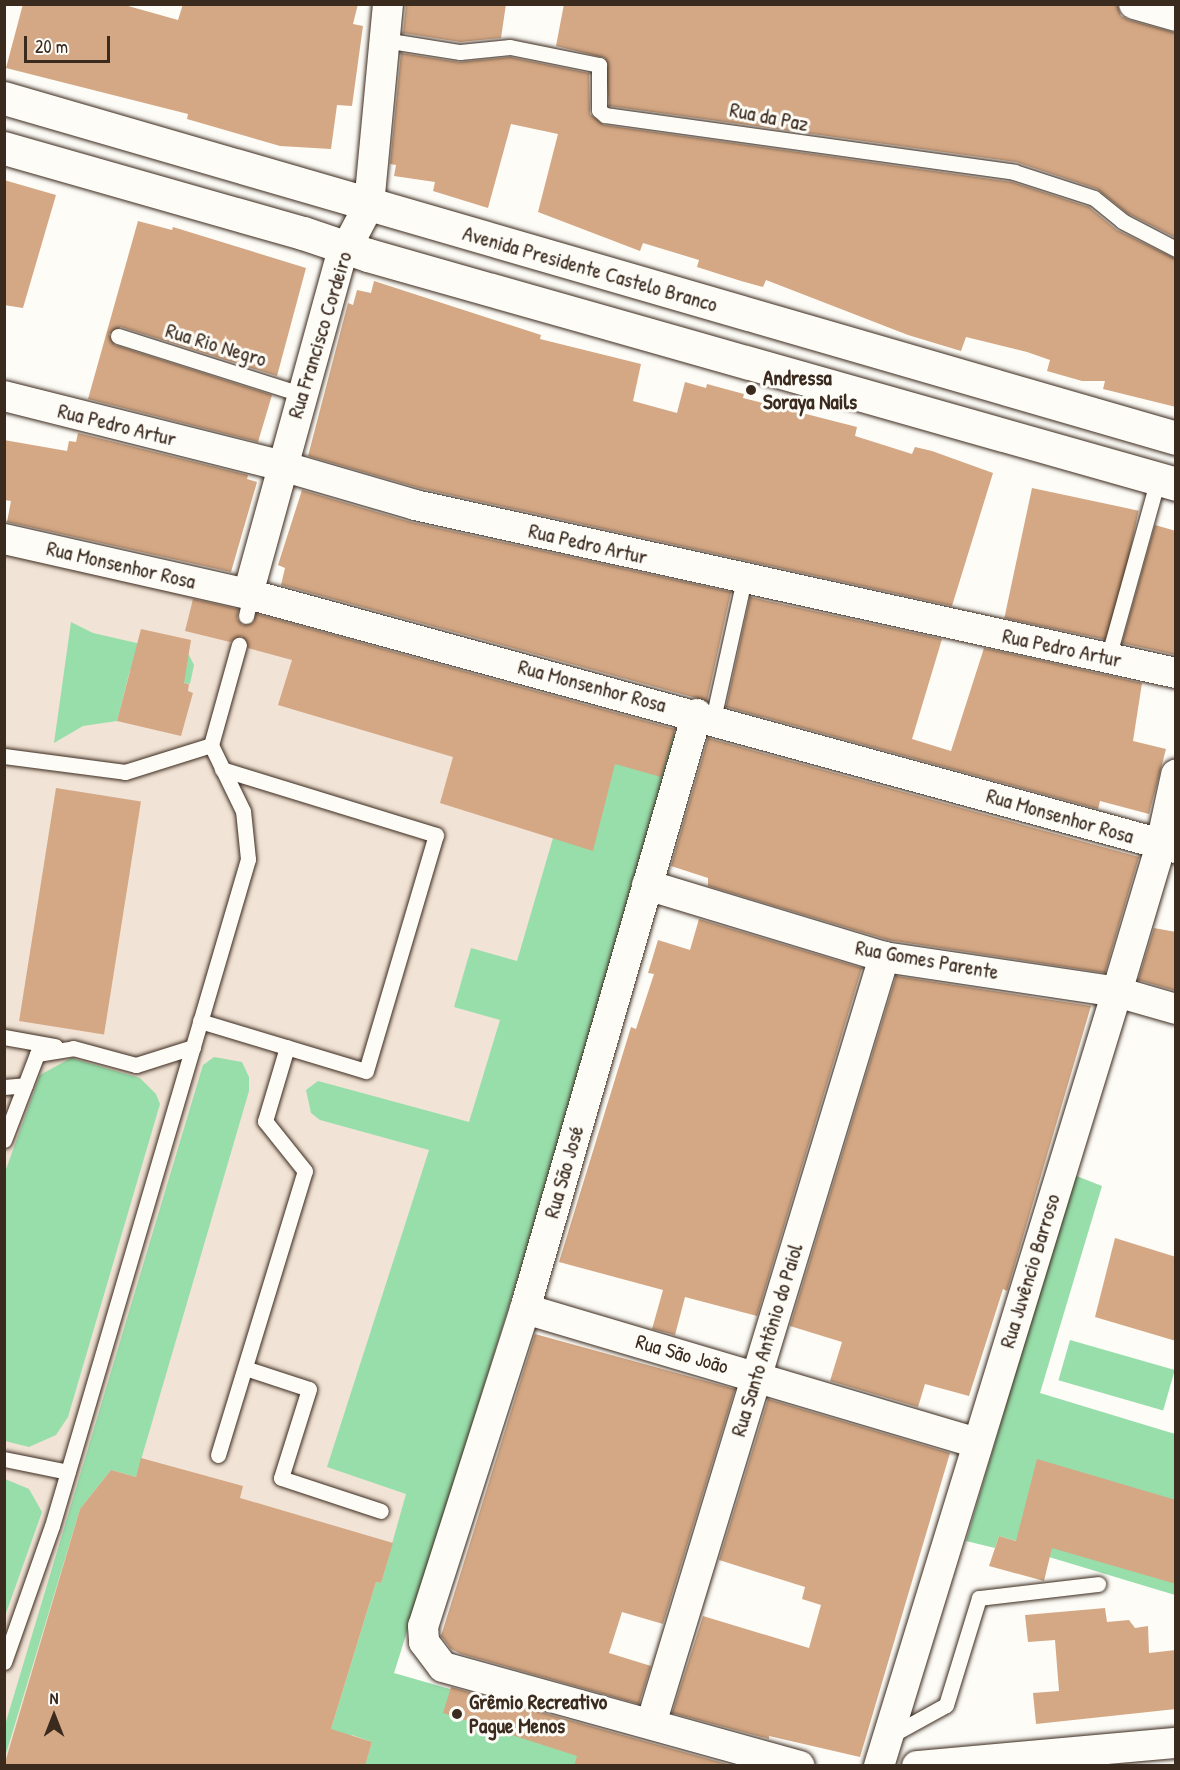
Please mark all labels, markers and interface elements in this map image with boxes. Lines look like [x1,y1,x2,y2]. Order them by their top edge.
scale bar [27,24,112,62]
text: 20 m [35,34,68,59]
street label: Rua da Paz [728,97,810,137]
street label: Avenida Presidente Castelo Branco [460,221,720,317]
street label: Rua Francisco Cordeiro [283,249,357,421]
street label: Rua Rio Negro [163,318,269,372]
place label: Andressa Soraya Nails [763,365,857,415]
marker: Andressa Soraya Nails [744,383,758,397]
street label: Rua Pedro Artur [55,398,179,452]
street label: Rua Pedro Artur [526,518,650,570]
street label: Rua Monsenhor Rosa [44,536,198,594]
street label: Rua Pedro Artur [1000,623,1124,673]
street label: Rua Monsenhor Rosa [515,654,669,718]
street label: Rua Monsenhor Rosa [984,783,1136,849]
street label: Rua Gomes Parente [853,935,1001,985]
street label: Rua São José [539,1123,589,1221]
street label: Rua Juvêncio Barroso [995,1191,1065,1351]
street label: Rua Santo Antônio do Paiol [726,1241,808,1439]
street label: Rua São João [633,1329,731,1379]
north arrow [24,1686,84,1746]
text: N [50,1687,58,1709]
place label: Grêmio Recreativo Pague Menos [469,1689,607,1739]
marker: Grêmio Recreativo Pague Menos [450,1707,464,1721]

